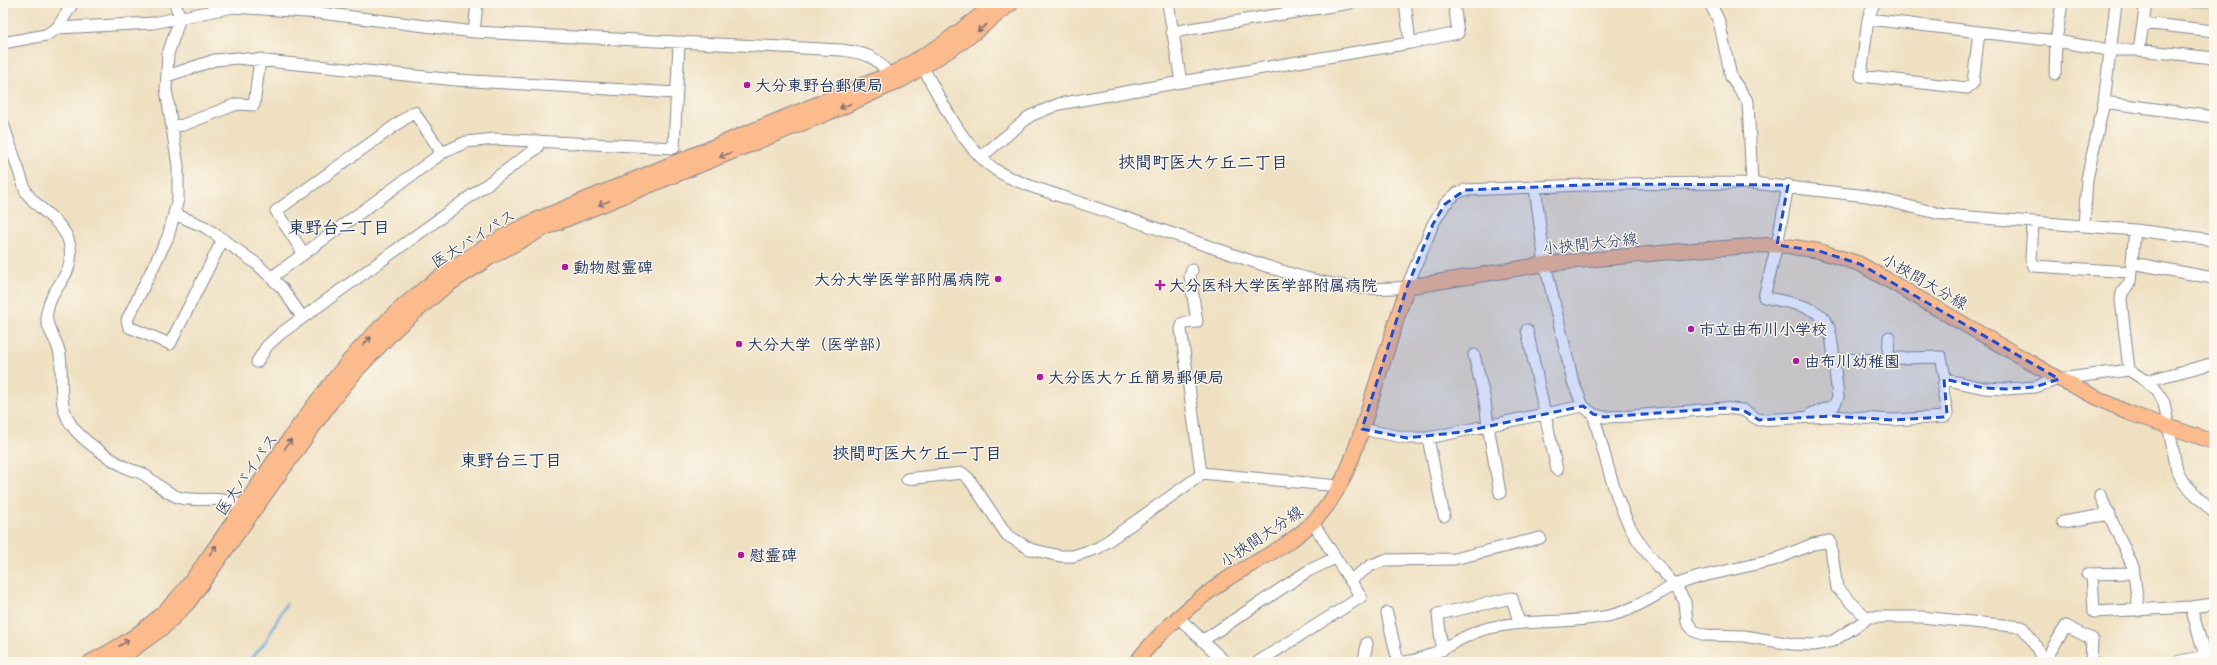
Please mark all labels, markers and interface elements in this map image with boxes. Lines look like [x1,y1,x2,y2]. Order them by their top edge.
one-way arrow [976,24,987,32]
place label: 大分東野台郵便局 [755,76,883,97]
marker: 大分東野台郵便局 [742,80,752,90]
one-way arrow [840,103,852,111]
one-way arrow [719,151,731,159]
district label: 挾間町医大ケ丘二丁目 [1118,152,1288,174]
one-way arrow [599,200,611,207]
street label: 医大バイパス [428,205,520,274]
district label: 東野台二丁目 [288,217,390,239]
street label: 小挾間大分線 [1541,229,1639,260]
street label: 小挾間大分線 [1877,249,1971,315]
place label: 動物慰霊碑 [573,258,653,279]
marker: 動物慰霊碑 [560,262,570,272]
place label: 大分大学医学部附属病院 [814,270,990,291]
marker: 大分大学医学部附属病院 [993,274,1003,284]
place label: 大分医科大学医学部附属病院 [1169,276,1377,297]
marker: 大分医科大学医学部附属病院 [1154,279,1166,291]
place label: 市立由布川小学校 [1699,320,1827,341]
marker: 市立由布川小学校 [1686,324,1696,334]
place label: 大分大学（医学部） [747,335,891,356]
one-way arrow [362,336,372,346]
marker: 大分大学（医学部） [734,339,744,349]
place label: 由布川幼稚園 [1804,352,1900,373]
marker: 由布川幼稚園 [1791,356,1801,366]
place label: 大分医大ケ丘簡易郵便局 [1048,368,1224,389]
marker: 大分医大ケ丘簡易郵便局 [1035,372,1045,382]
street label: 医大バイパス [211,430,283,520]
one-way arrow [284,438,292,449]
district label: 挾間町医大ケ丘一丁目 [832,443,1002,465]
district label: 東野台三丁目 [460,450,562,472]
street label: 小挾間大分線 [1216,502,1308,573]
one-way arrow [209,545,217,556]
place label: 慰霊碑 [749,546,797,567]
marker: 慰霊碑 [736,550,746,560]
one-way arrow [118,639,129,647]

